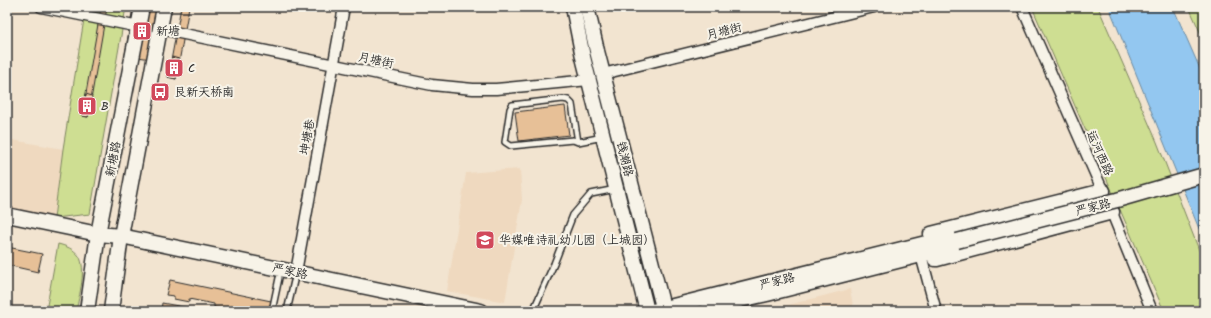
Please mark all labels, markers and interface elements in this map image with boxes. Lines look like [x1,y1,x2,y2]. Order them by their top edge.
street label: 月塘街 [704,18,744,45]
building icon: 新塘 [131,20,153,42]
place label: 新塘 [156,22,180,41]
street label: 月塘街 [356,47,395,74]
building icon: C [163,57,185,79]
place label: C [188,59,195,78]
bus stop icon: 艮新天桥南 [149,81,171,103]
place label: 艮新天桥南 [174,83,234,102]
building icon: B [76,95,98,117]
place label: B [101,97,109,116]
street label: 坤塘巷 [295,118,320,156]
street label: 运河西路 [1081,127,1118,179]
street label: 钱潮路 [611,139,638,179]
street label: 新塘路 [101,140,126,179]
street label: 严家路 [1073,194,1113,221]
school or university icon: 华媒唯诗礼幼儿园（上城园） [474,229,496,251]
place label: 华媒唯诗礼幼儿园（上城园） [499,231,655,250]
street label: 严家路 [270,258,309,285]
street label: 严家路 [757,268,797,295]

